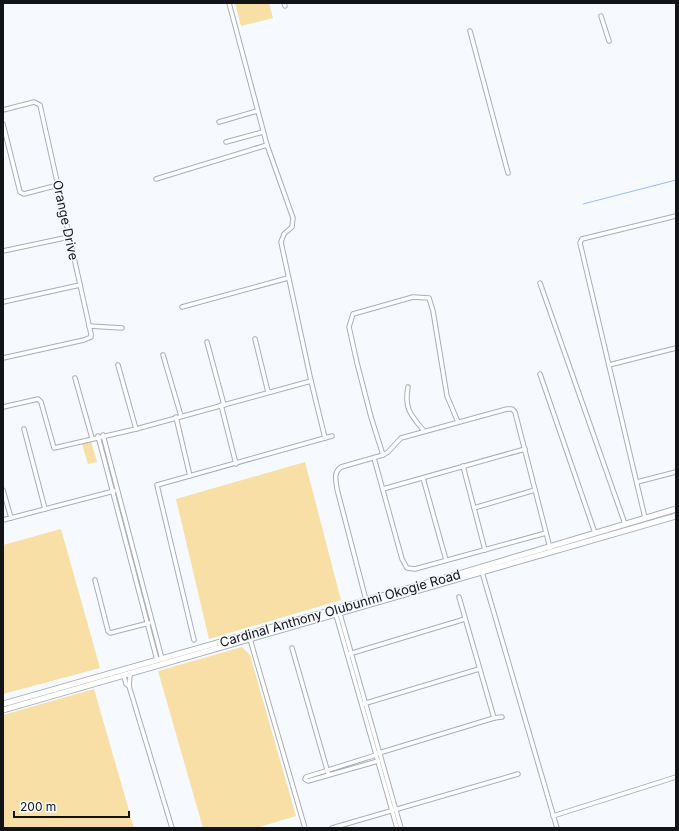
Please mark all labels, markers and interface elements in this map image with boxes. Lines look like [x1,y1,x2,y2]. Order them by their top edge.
street label: Orange Drive [50,179,82,261]
street label: Cardinal Anthony Olubunmi Okogie Road [218,566,462,650]
scale bar [14,793,129,819]
text: 200 m [20,799,56,814]

